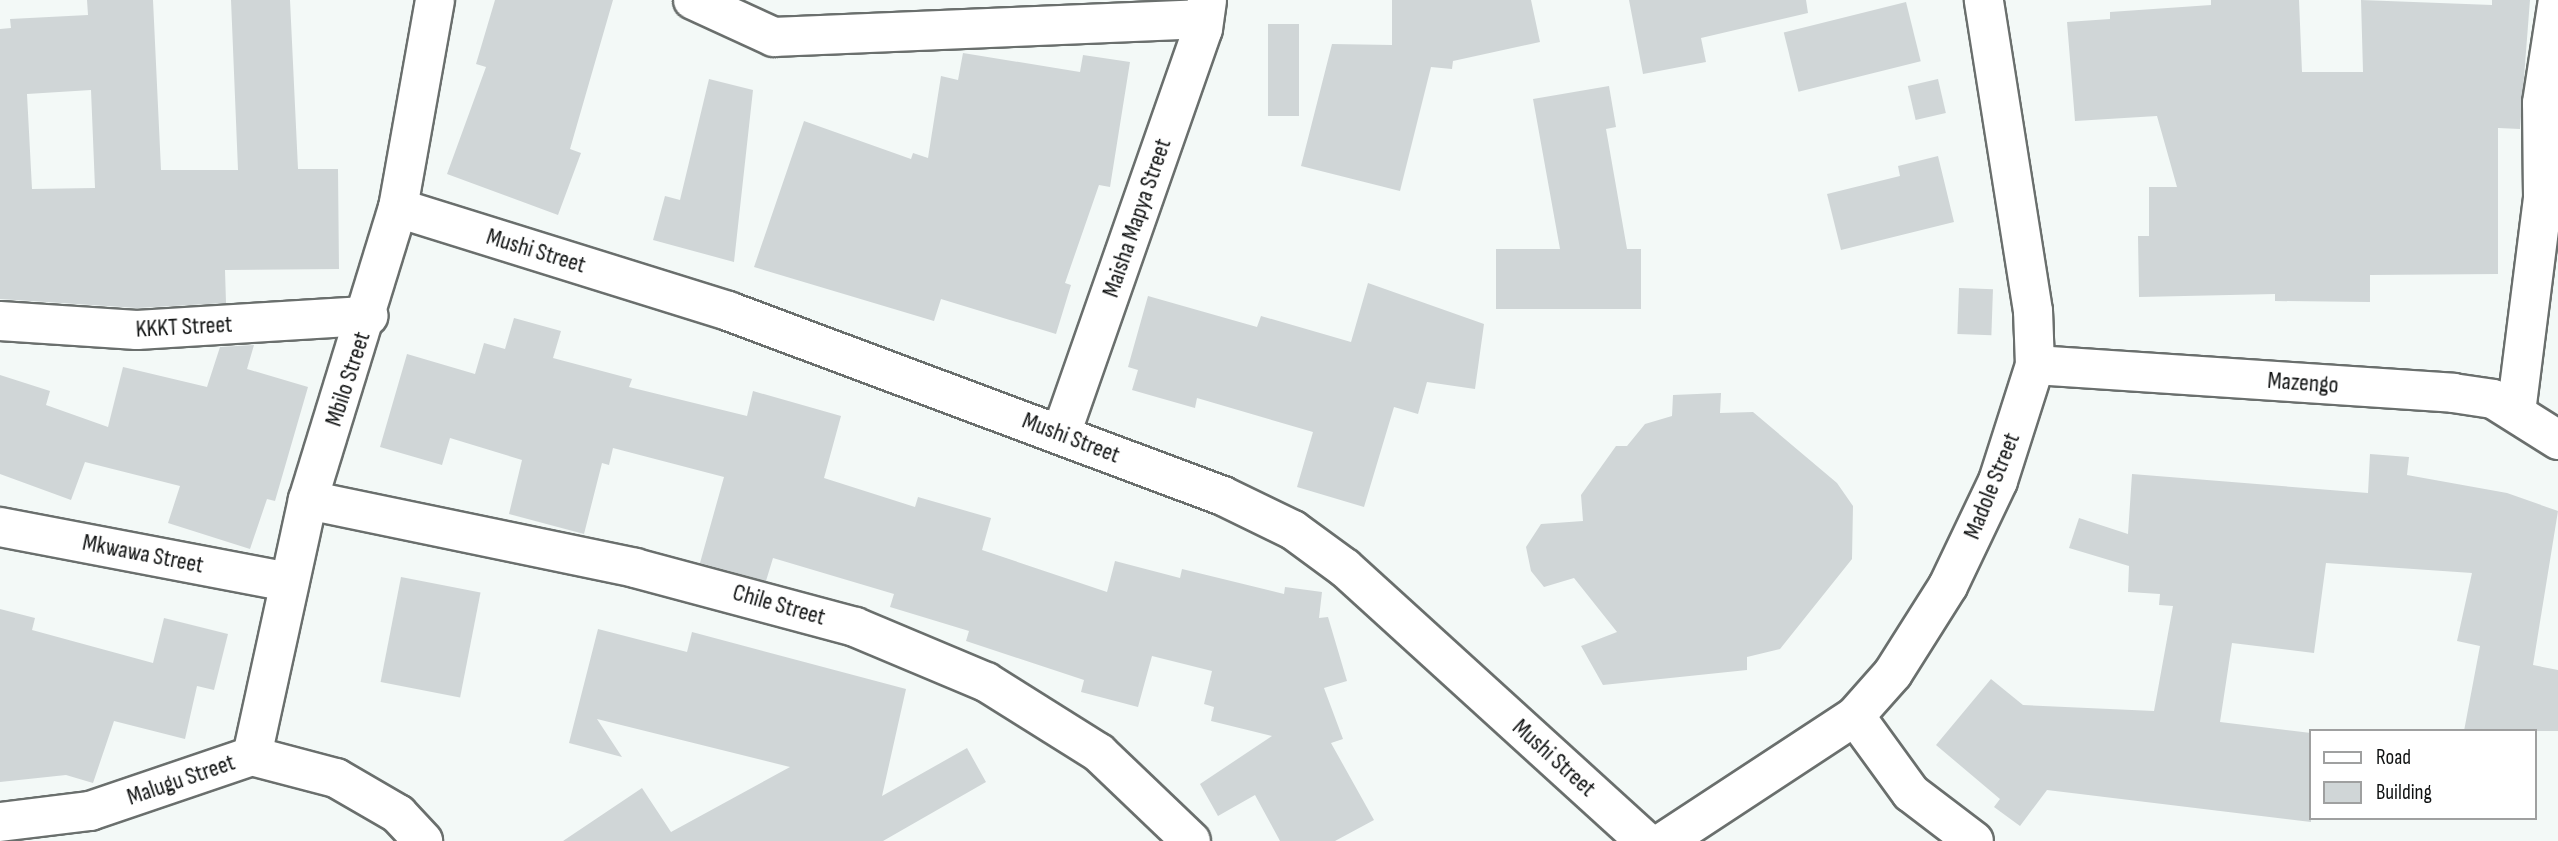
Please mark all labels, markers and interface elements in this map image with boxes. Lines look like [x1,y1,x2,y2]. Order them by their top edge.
street label: Maisha Mapya Street [1096,135,1178,301]
street label: Mushi Street [483,222,589,280]
street label: KKKT Street [135,310,233,344]
street label: Mbilo Street [319,328,377,430]
street label: Mazengo [2267,366,2339,400]
street label: Mushi Street [1018,406,1124,470]
street label: Madole Street [1958,429,2026,543]
street label: Mkwawa Street [80,528,206,580]
street label: Chile Street [729,578,829,632]
street label: Mushi Street [1506,713,1602,803]
legend [2310,729,2537,820]
text: Road [2376,745,2411,770]
street label: Malugu Street [123,748,239,812]
text: Building [2376,780,2432,805]

